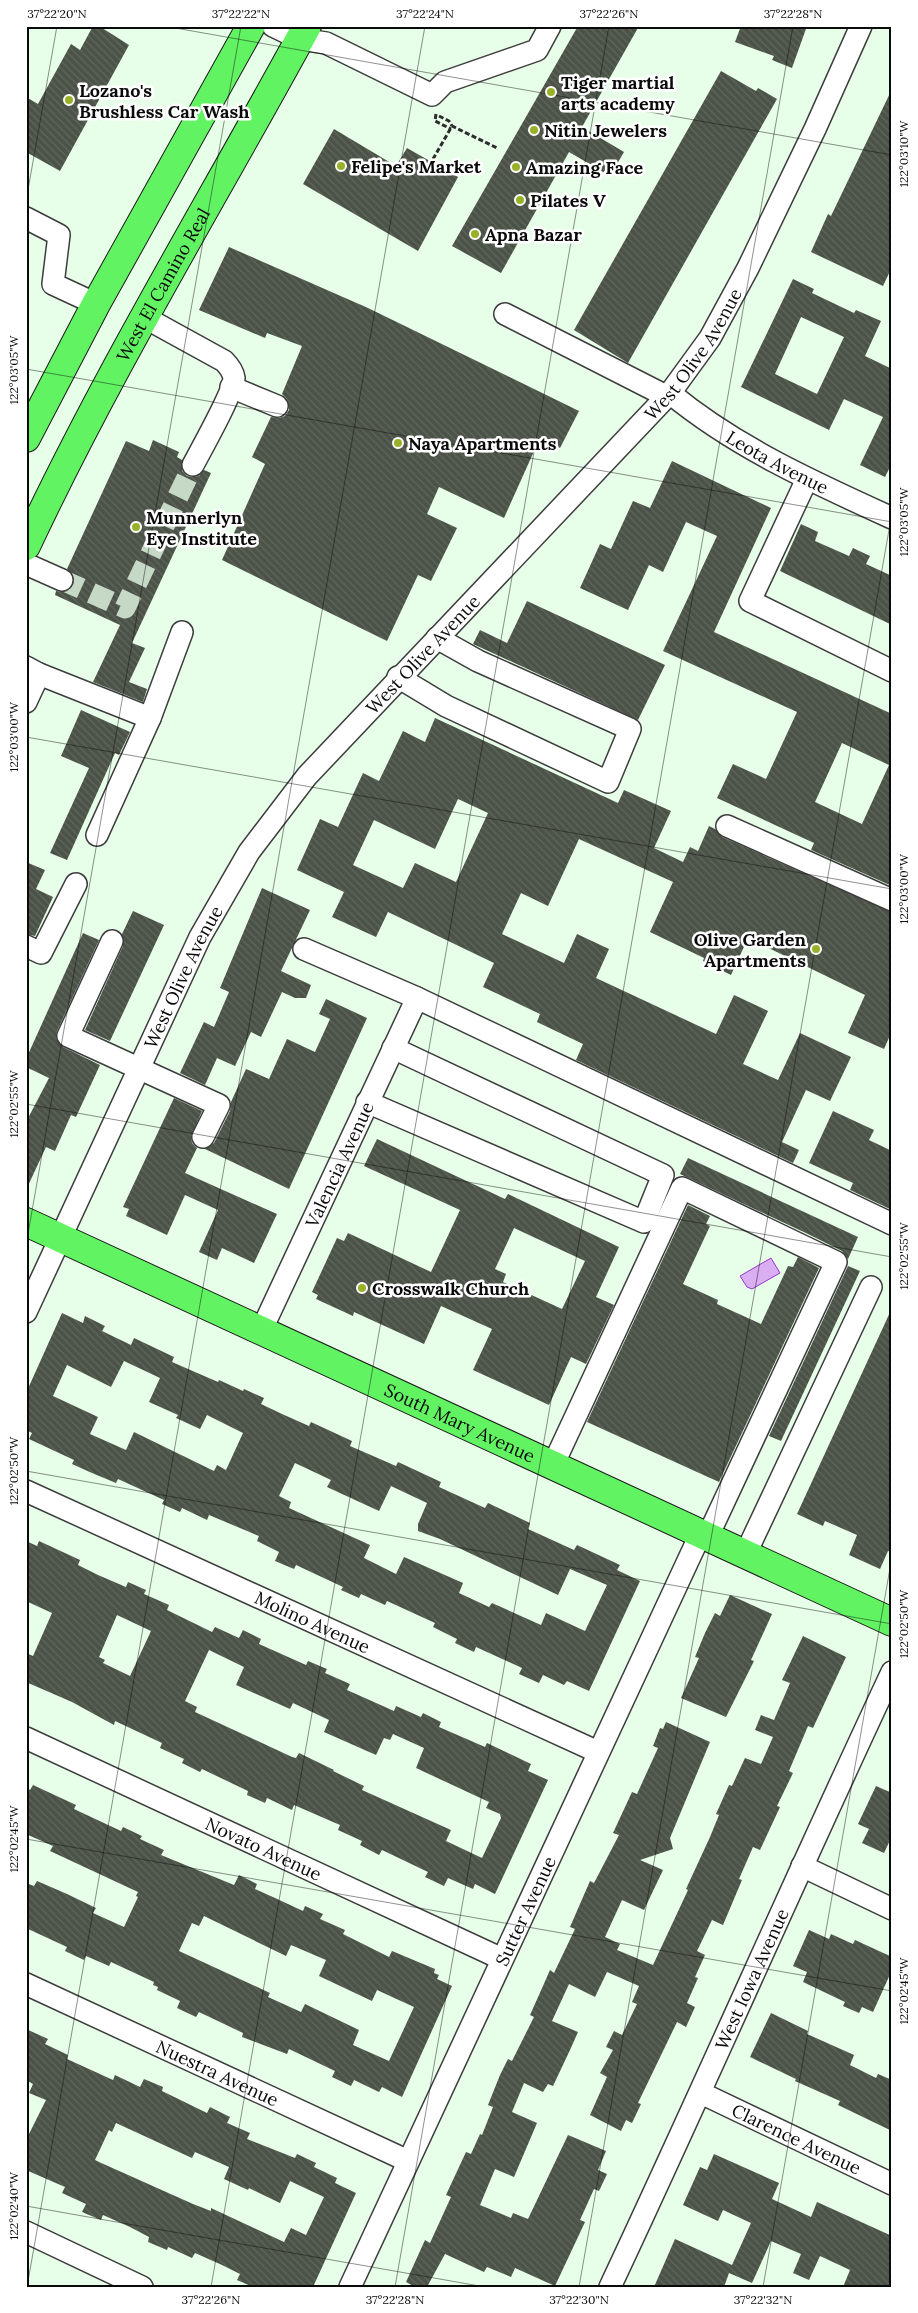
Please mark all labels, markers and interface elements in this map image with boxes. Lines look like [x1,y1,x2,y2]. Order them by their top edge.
text: 37°22'20"N [27,6,87,21]
text: 37°22'22"N [212,6,270,21]
text: 37°22'24"N [396,6,454,21]
text: 37°22'26"N [580,6,638,21]
text: 37°22'28"N [764,6,822,21]
place label: Tiger martial arts academy [561,71,675,115]
place label: Lozano's Brushless Car Wash [79,79,249,123]
marker: Tiger martial arts academy [545,86,557,98]
marker: Lozano's Brushless Car Wash [63,94,75,106]
place label: Nitin Jewelers [544,119,667,142]
text: 122°03'10"W [896,120,911,187]
marker: Nitin Jewelers [528,124,540,136]
place label: Felipe's Market [351,155,482,178]
place label: Amazing Face [526,156,644,179]
marker: Felipe's Market [335,160,347,172]
marker: Amazing Face [510,161,522,173]
place label: Pilates V [530,189,606,212]
marker: Pilates V [514,194,526,206]
street label: West El Camino Real [111,204,215,365]
place label: Apna Bazar [485,223,582,246]
marker: Apna Bazar [469,228,481,240]
street label: West Olive Avenue [639,284,747,425]
text: 122°03'05"W [6,335,21,404]
street label: Leota Avenue [722,425,833,499]
place label: Naya Apartments [408,432,557,455]
marker: Naya Apartments [392,437,404,449]
text: 122°03'05"W [896,487,911,556]
place label: Munnerlyn Eye Institute [146,506,257,550]
marker: Munnerlyn Eye Institute [130,521,142,533]
street label: West Olive Avenue [361,589,485,719]
text: 122°03'00"W [6,701,21,772]
text: 122°03'00"W [896,853,911,924]
street label: West Olive Avenue [138,901,227,1052]
place label: Olive Garden Apartments [694,928,807,972]
marker: Olive Garden Apartments [810,943,822,955]
text: 122°02'55"W [6,1069,21,1138]
street label: Valencia Avenue [299,1098,378,1232]
text: 122°02'55"W [896,1221,911,1290]
place label: Crosswalk Church [372,1277,529,1300]
marker: Crosswalk Church [356,1282,368,1294]
street label: South Mary Avenue [381,1378,539,1467]
text: 122°02'50"W [6,1436,21,1505]
street label: Molino Avenue [251,1586,374,1658]
text: 122°02'50"W [896,1589,911,1658]
text: 122°02'45"W [6,1804,21,1873]
street label: Novato Avenue [202,1811,326,1885]
street label: Sutter Avenue [490,1852,561,1969]
street label: West Iowa Avenue [709,1904,793,2053]
text: 122°02'45"W [896,1956,911,2025]
street label: Nuestra Avenue [153,2034,283,2111]
street label: Clarence Avenue [728,2098,865,2179]
text: 122°02'40"W [6,2171,21,2240]
text: 37°22'26"N [182,2292,240,2307]
text: 37°22'28"N [366,2292,424,2307]
text: 37°22'30"N [549,2292,609,2307]
text: 37°22'32"N [734,2292,792,2307]

